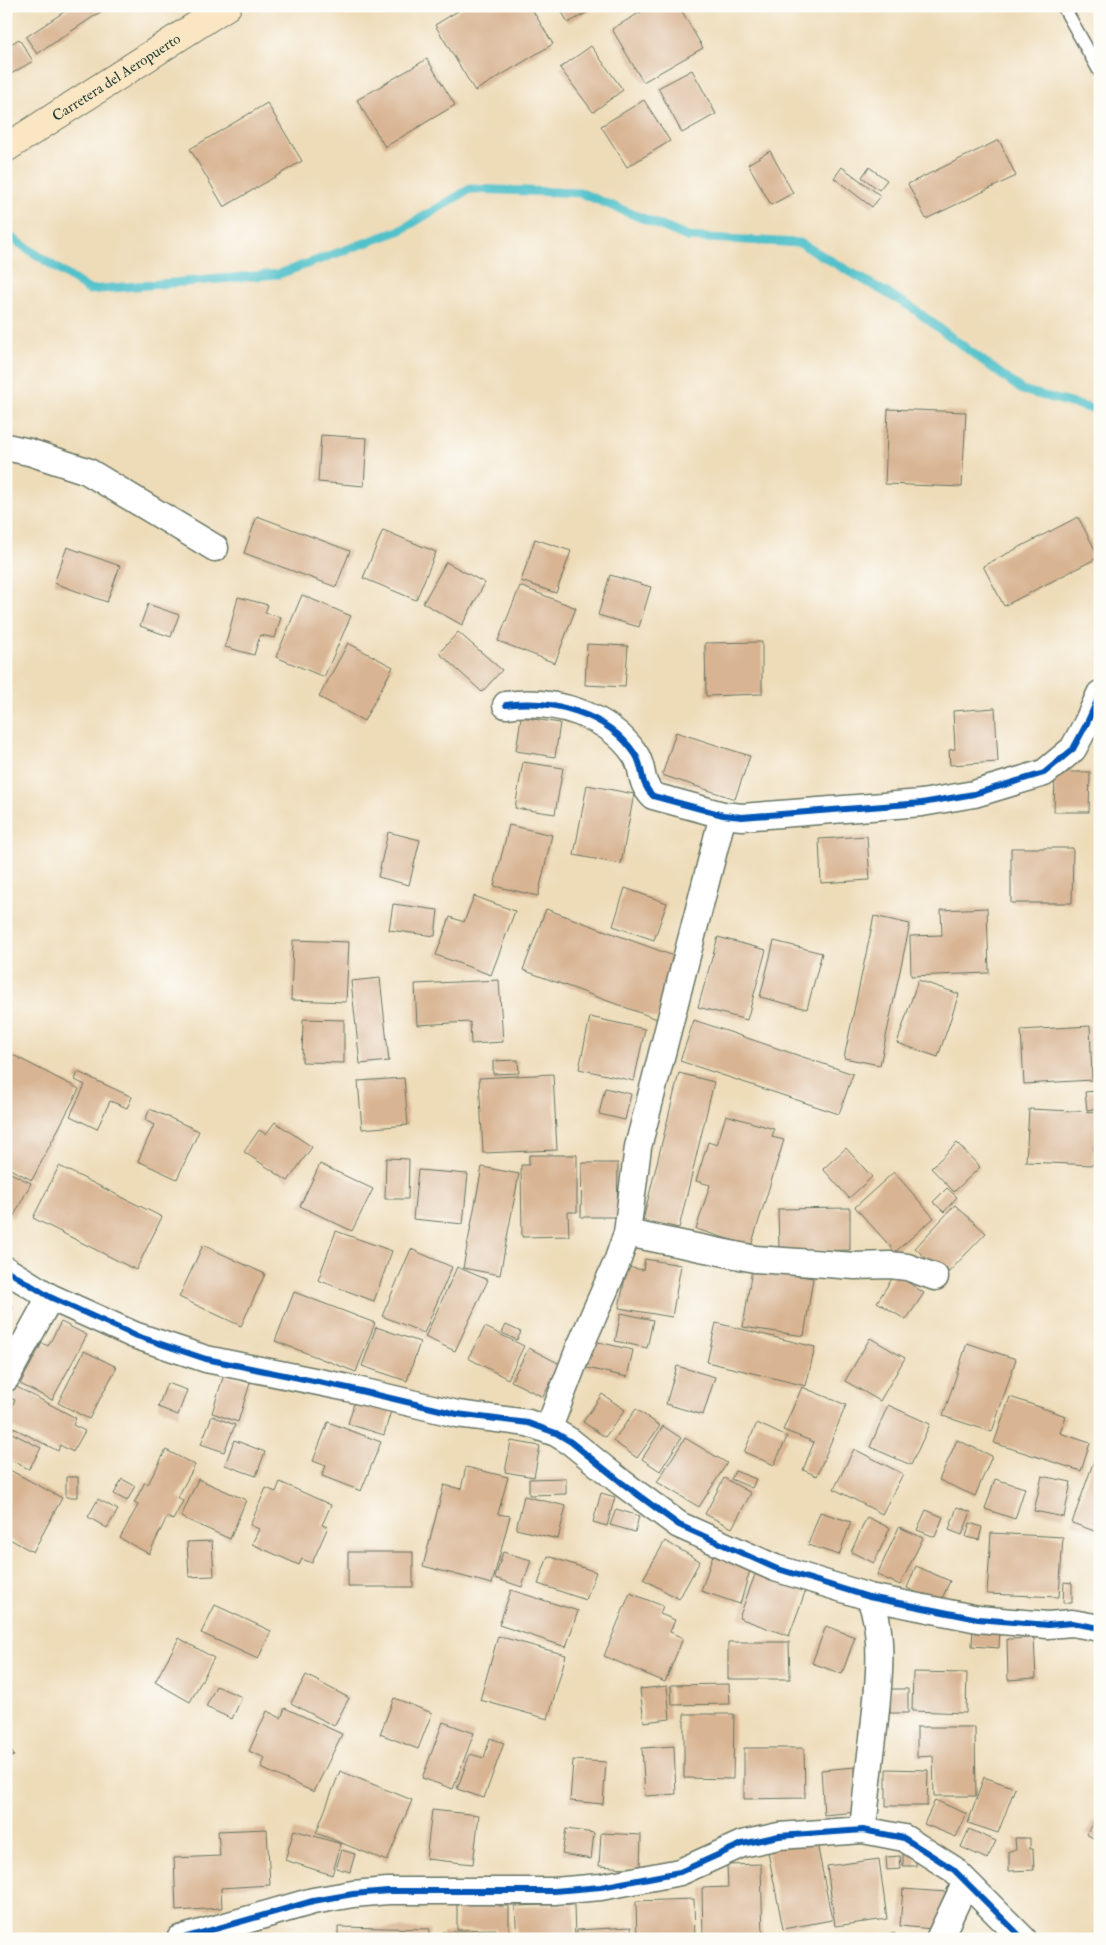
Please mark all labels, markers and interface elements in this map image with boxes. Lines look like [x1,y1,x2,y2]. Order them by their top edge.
street label: Carretera del Aeropuerto [49,29,184,126]

